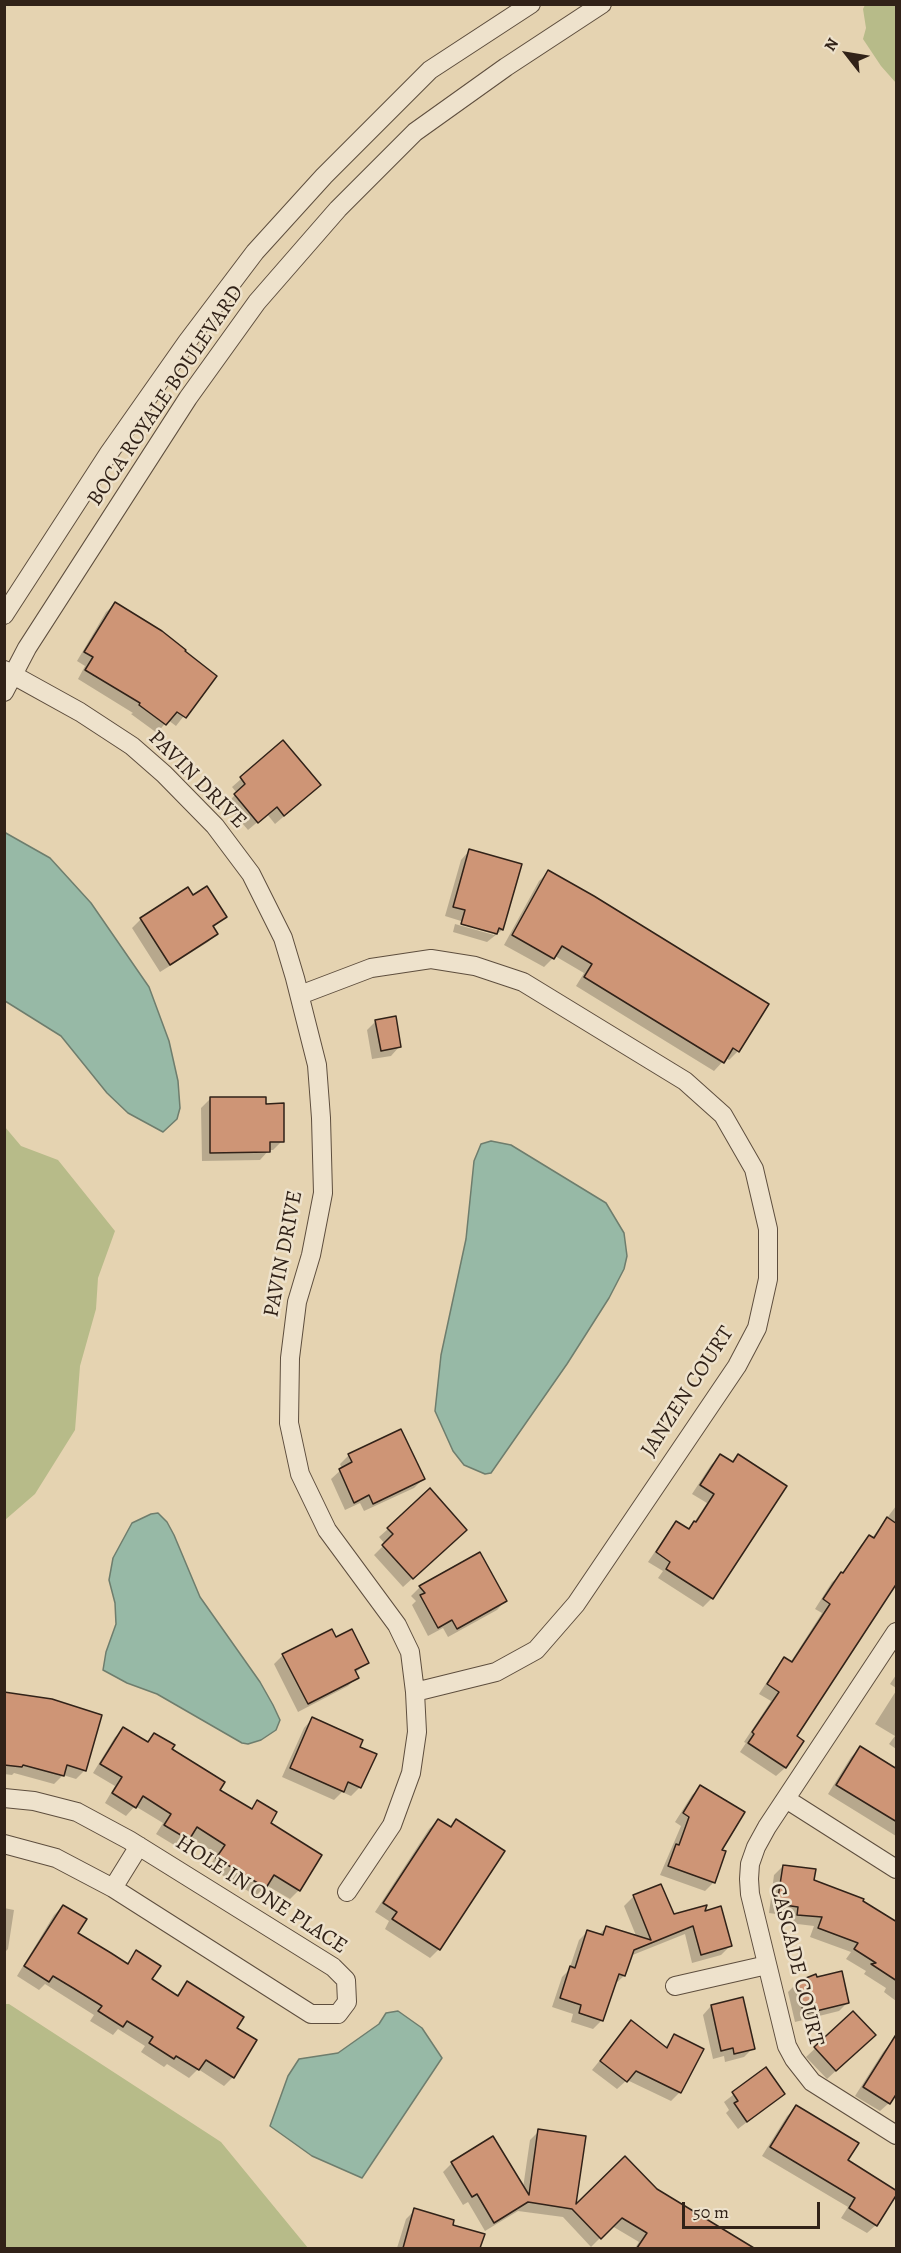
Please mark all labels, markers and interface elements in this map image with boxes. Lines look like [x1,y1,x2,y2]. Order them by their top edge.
north arrow [817,24,877,84]
text: N [819,34,844,55]
street label: BOCA ROYALE BOULEVARD [82,281,250,511]
street label: PAVIN DRIVE [142,725,252,835]
street label: PAVIN DRIVE [259,1189,309,1319]
street label: JANZEN COURT [636,1322,740,1462]
street label: HOLE IN ONE PLACE [170,1830,352,1960]
street label: CASCADE COURT [763,1881,829,2049]
scale bar [685,2190,823,2228]
text: 50 m [693,2200,729,2224]

